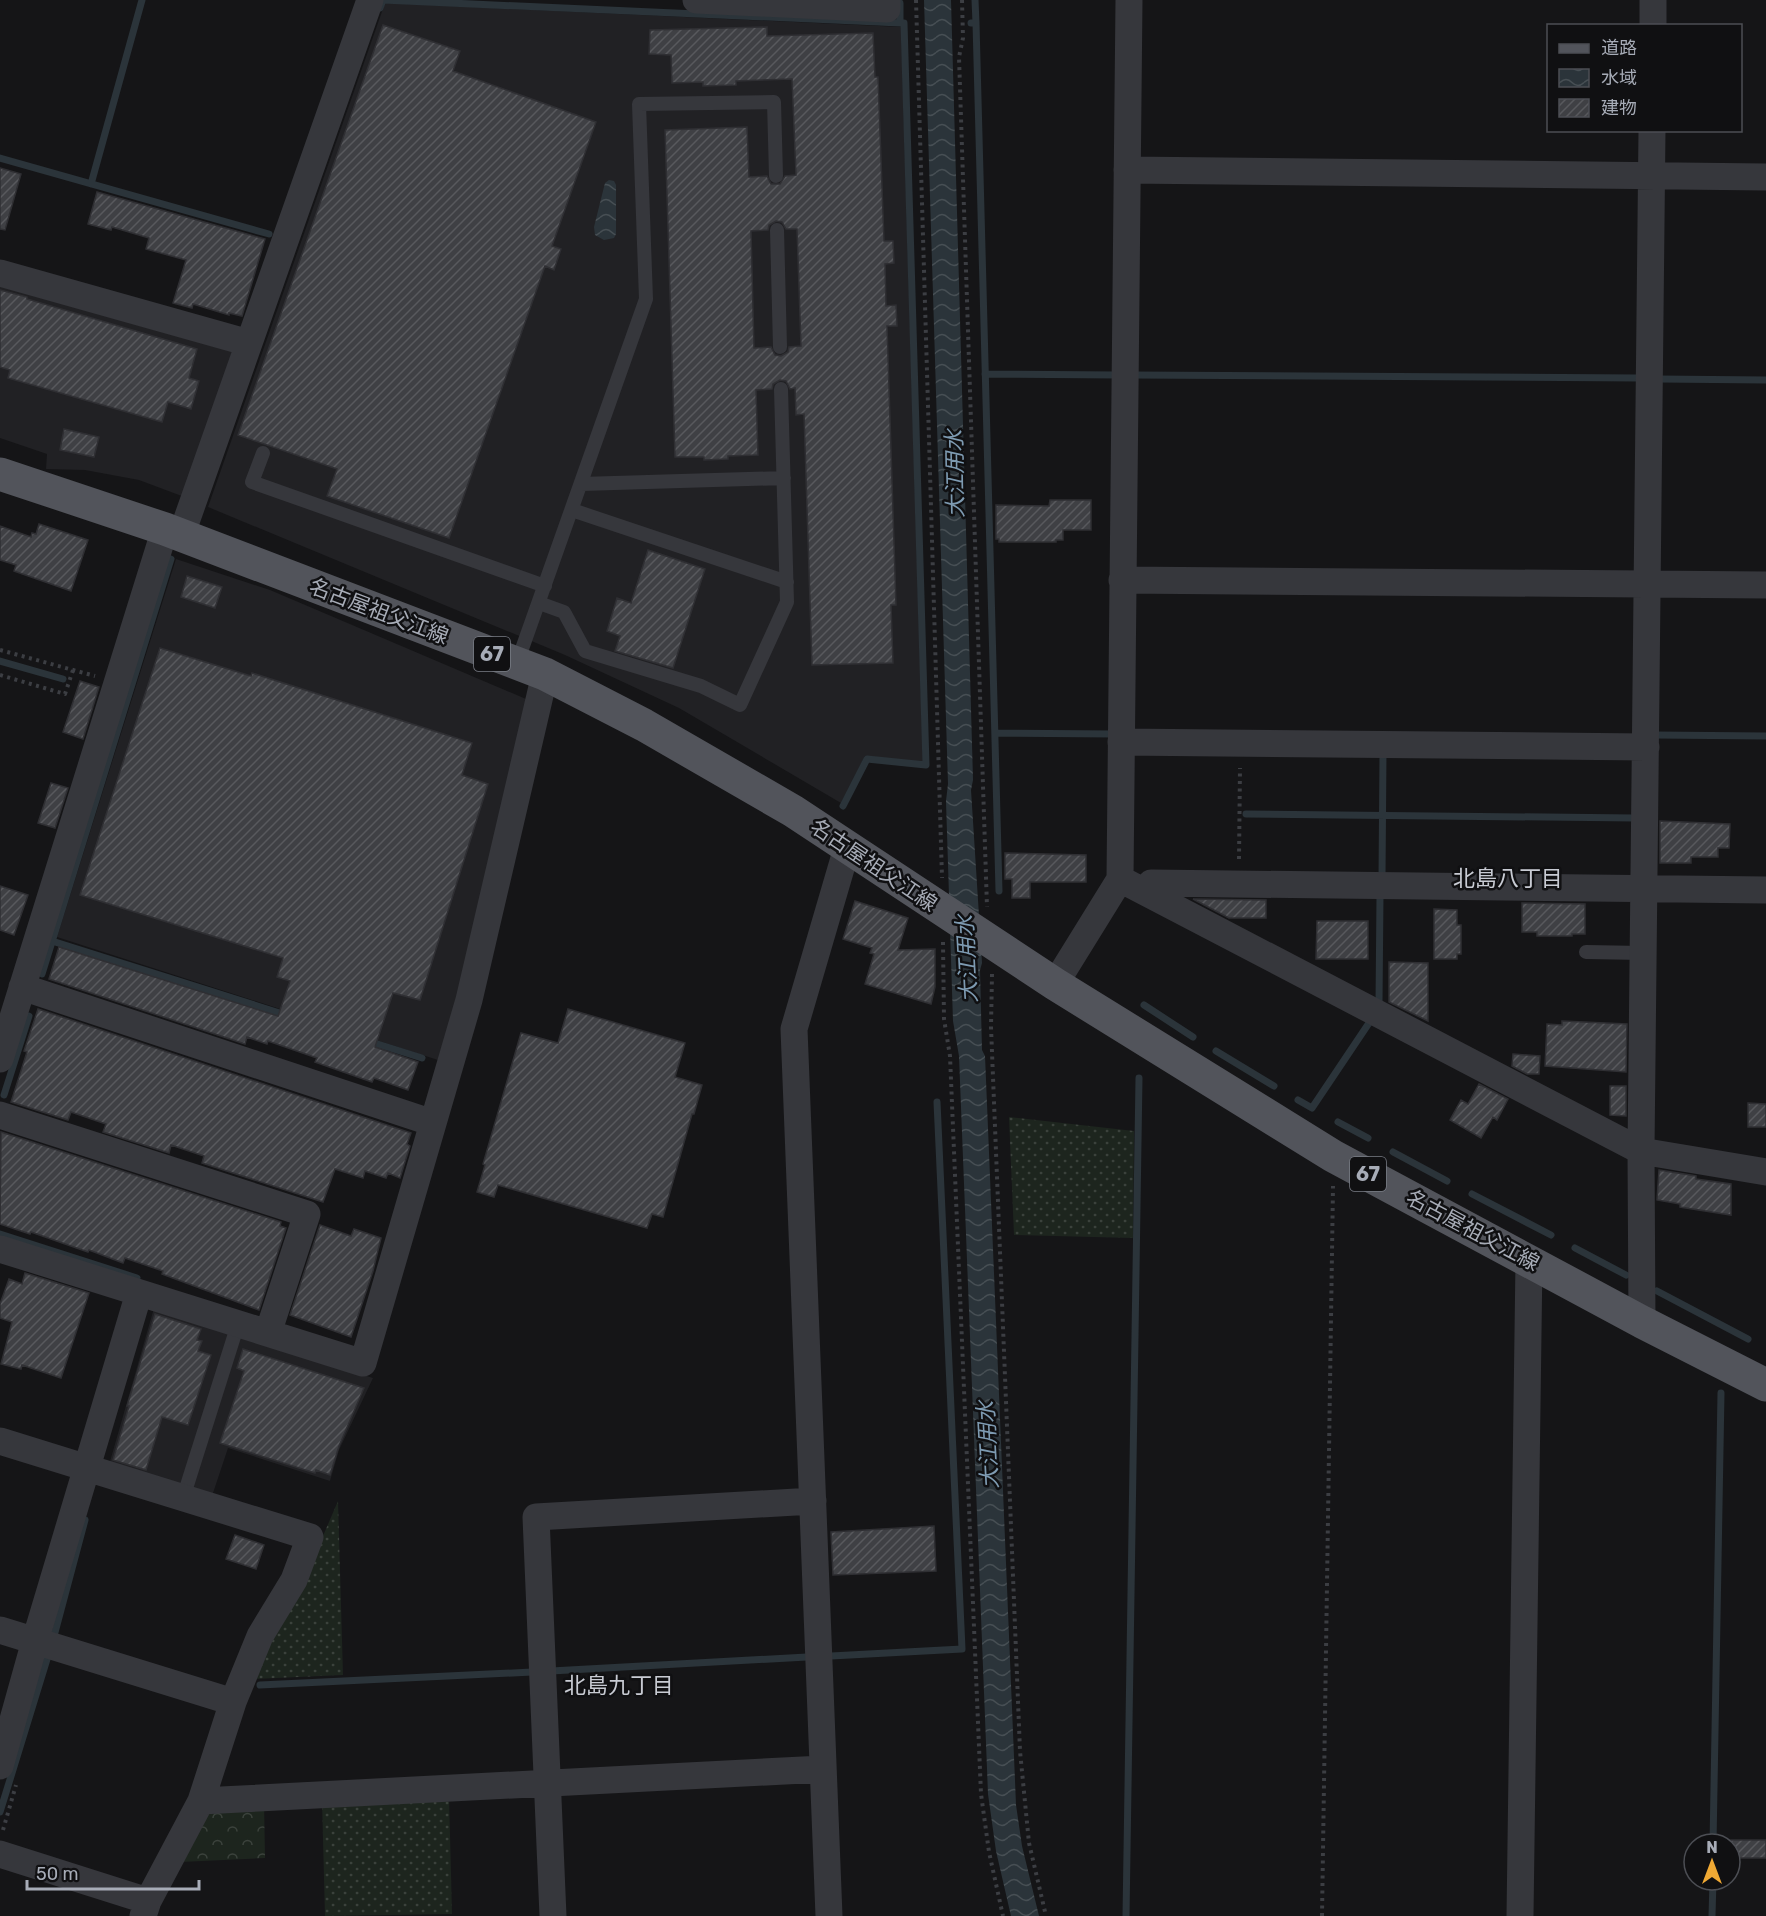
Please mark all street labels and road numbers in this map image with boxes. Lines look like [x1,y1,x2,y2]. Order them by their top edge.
street label: 名古屋祖父江線 [306,573,452,649]
road number: 67 [474,637,510,671]
street label: 名古屋祖父江線 [806,814,942,916]
road number: 67 [1350,1157,1386,1191]
street label: 名古屋祖父江線 [1402,1184,1544,1276]

